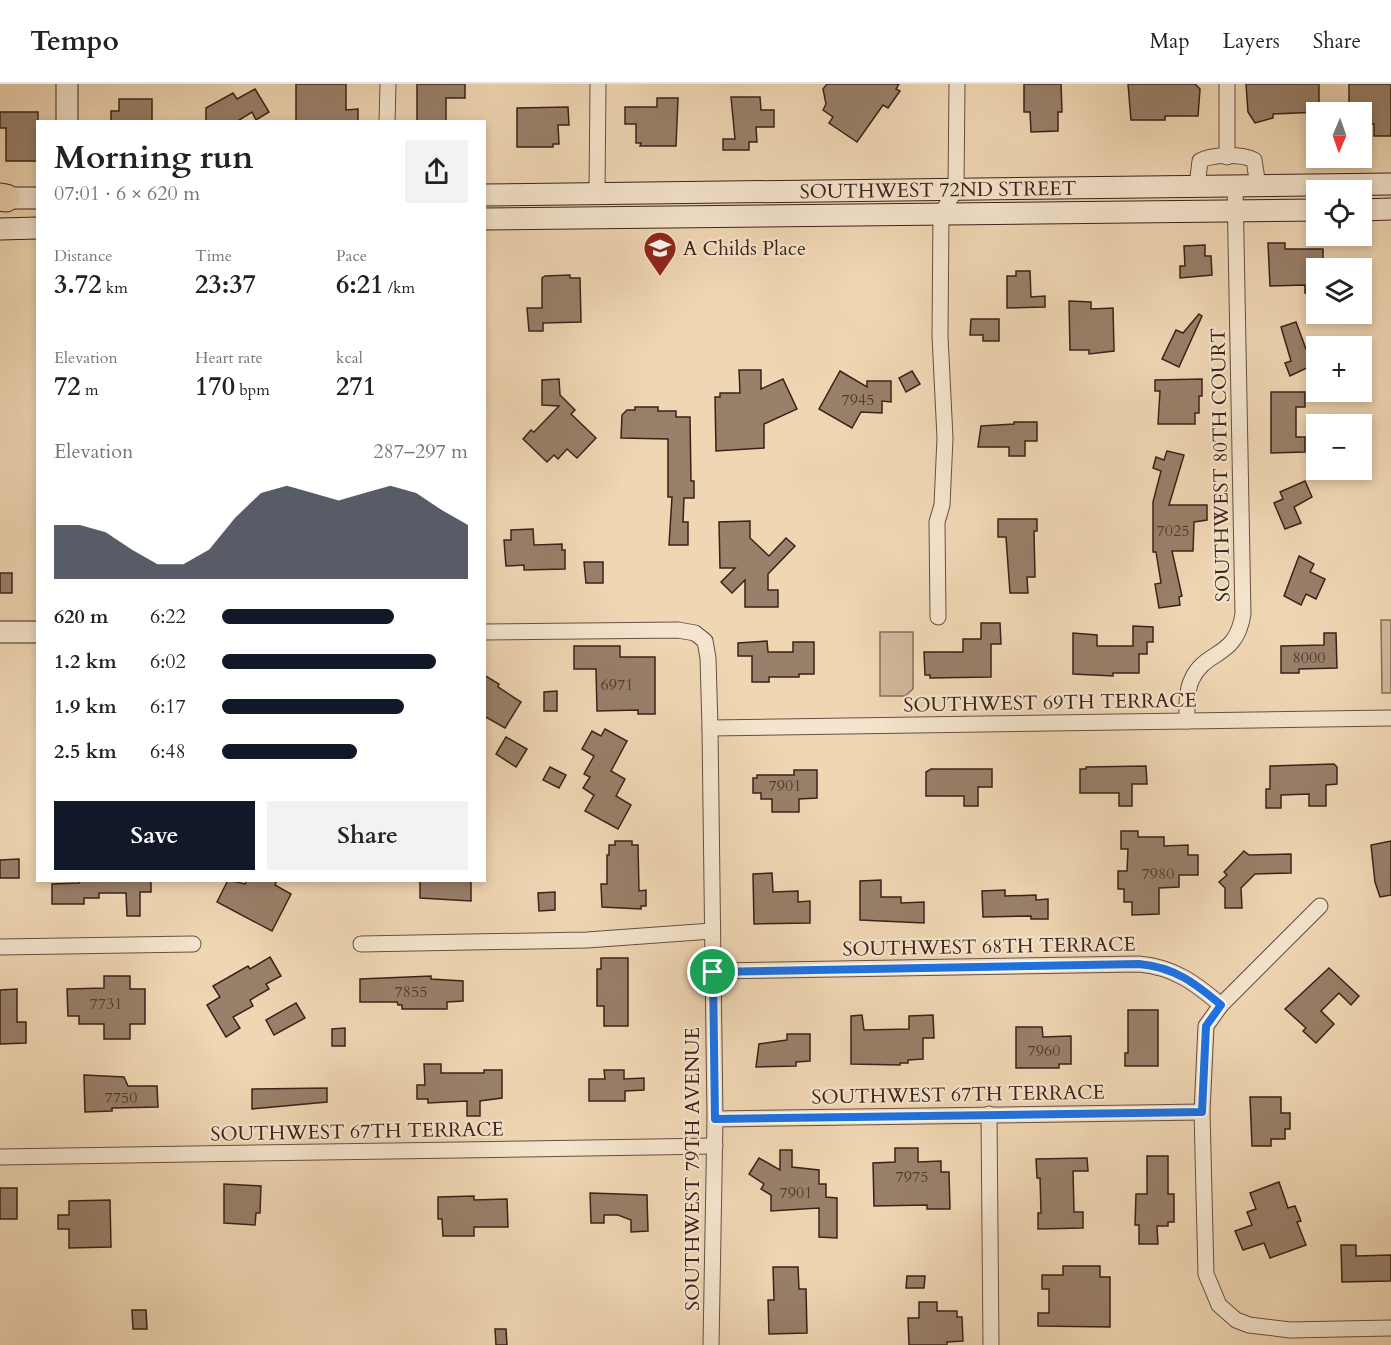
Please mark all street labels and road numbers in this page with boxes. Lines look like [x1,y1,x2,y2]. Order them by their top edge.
street label: SOUTHWEST 72ND STREET [799,175,1077,205]
street label: SOUTHWEST 80TH COURT [1205,327,1236,602]
street label: SOUTHWEST 69TH TERRACE [903,686,1197,719]
street label: SOUTHWEST 68TH TERRACE [842,930,1136,963]
street label: SOUTHWEST 79TH AVENUE [679,1027,706,1311]
street label: SOUTHWEST 67TH TERRACE [811,1078,1105,1111]
street label: SOUTHWEST 67TH TERRACE [210,1115,504,1148]

